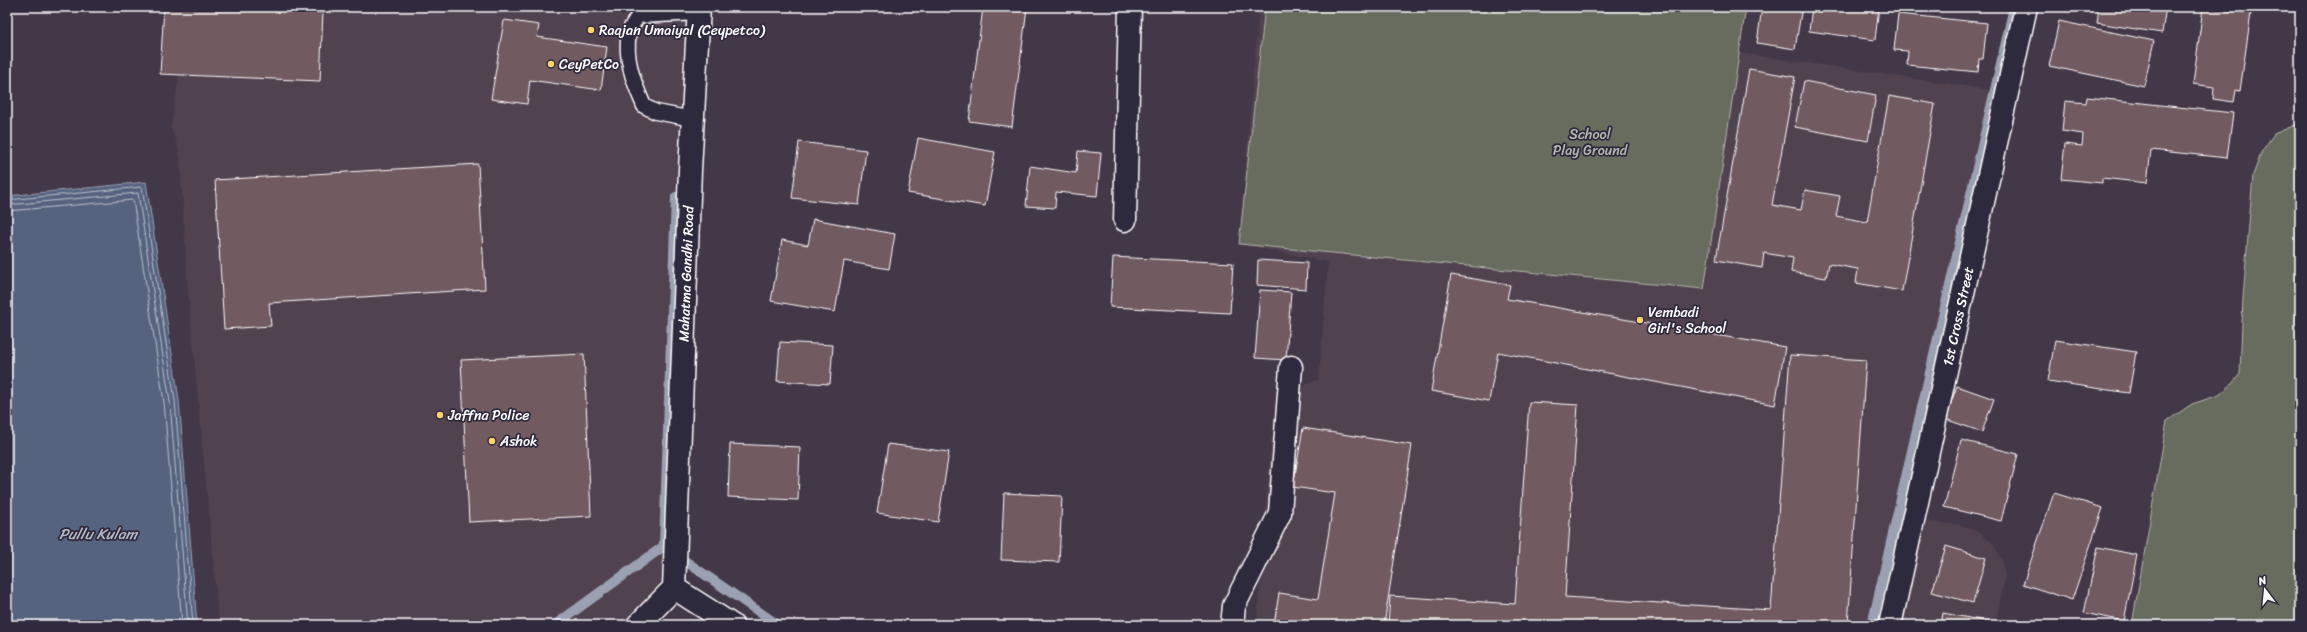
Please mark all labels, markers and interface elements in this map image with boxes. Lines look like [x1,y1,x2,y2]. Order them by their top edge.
place label: Raajan Umaiyal (Ceypetco) [599,18,766,43]
marker: Raajan Umaiyal (Ceypetco) [586,25,596,35]
place label: CeyPetCo [559,52,619,77]
marker: CeyPetCo [546,59,556,69]
park label: School Play Ground [1553,122,1629,163]
street label: Mahatma Gandhi Road [671,204,702,342]
street label: 1st Cross Street [1935,264,1981,369]
place label: Vembadi Girl's School [1648,300,1727,341]
marker: Vembadi Girl's School [1635,315,1645,325]
place label: Jaffna Police [447,403,529,428]
marker: Jaffna Police [435,410,445,420]
place label: Ashok [499,429,538,454]
marker: Ashok [487,436,497,446]
water label: Pullu Kulam [59,521,139,547]
north arrow [2245,570,2285,610]
text: N [2255,571,2269,591]

